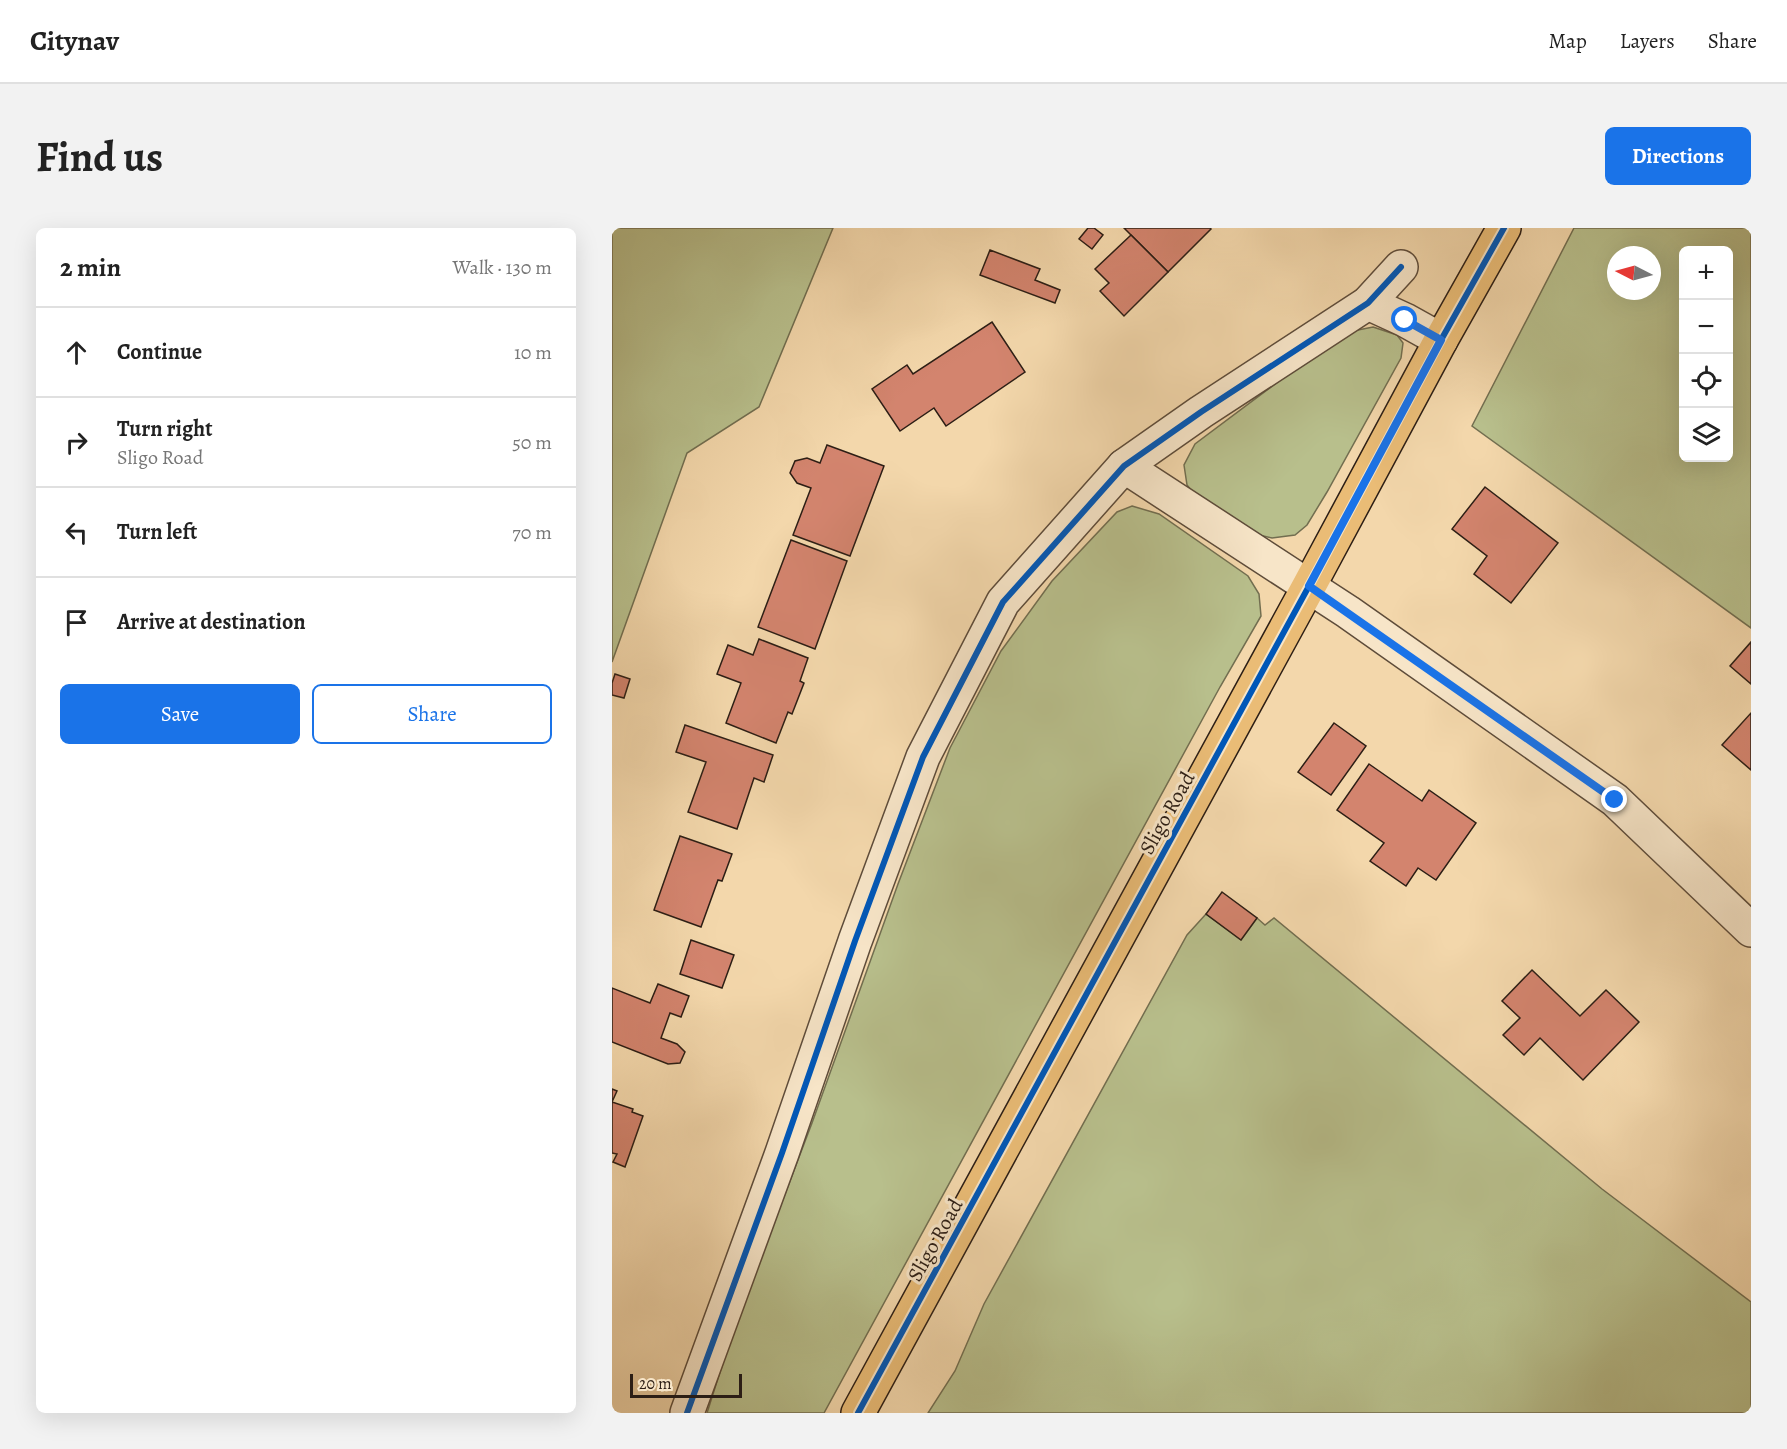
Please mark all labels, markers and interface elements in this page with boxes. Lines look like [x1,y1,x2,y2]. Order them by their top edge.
text: Citynav [30,22,119,60]
text: Map [1548,27,1587,55]
text: Layers [1620,27,1675,55]
text: Share [1708,27,1757,55]
button: Directions [1605,127,1751,185]
text: Find us [36,128,163,185]
north arrow [1607,246,1661,300]
map controls [1679,246,1733,462]
button: + [1679,246,1733,300]
text: 2 min [60,250,121,285]
text: Walk · 130 m [453,254,552,281]
button: − [1679,300,1733,354]
route start [1391,306,1417,332]
icon: ahead [60,336,93,369]
text: Continue [117,337,202,367]
text: 10 m [514,339,552,366]
button: locate [1679,354,1733,408]
button: layers [1679,408,1733,462]
text: Turn right [117,414,213,444]
icon: right [60,426,93,459]
text: 50 m [512,429,552,456]
text: Sligo Road [117,444,204,471]
icon: left [60,516,93,549]
text: Turn left [117,517,197,547]
text: 70 m [512,519,552,546]
icon: arrive [60,606,93,639]
text: Arrive at destination [117,607,306,637]
button: Save [60,684,300,744]
button: Share [312,684,552,744]
street label: Sligo Road [1133,766,1202,860]
route end [1601,786,1627,812]
street label: Sligo Road [901,1193,970,1287]
scale bar [630,1371,742,1398]
text: 20 m [639,1373,672,1395]

